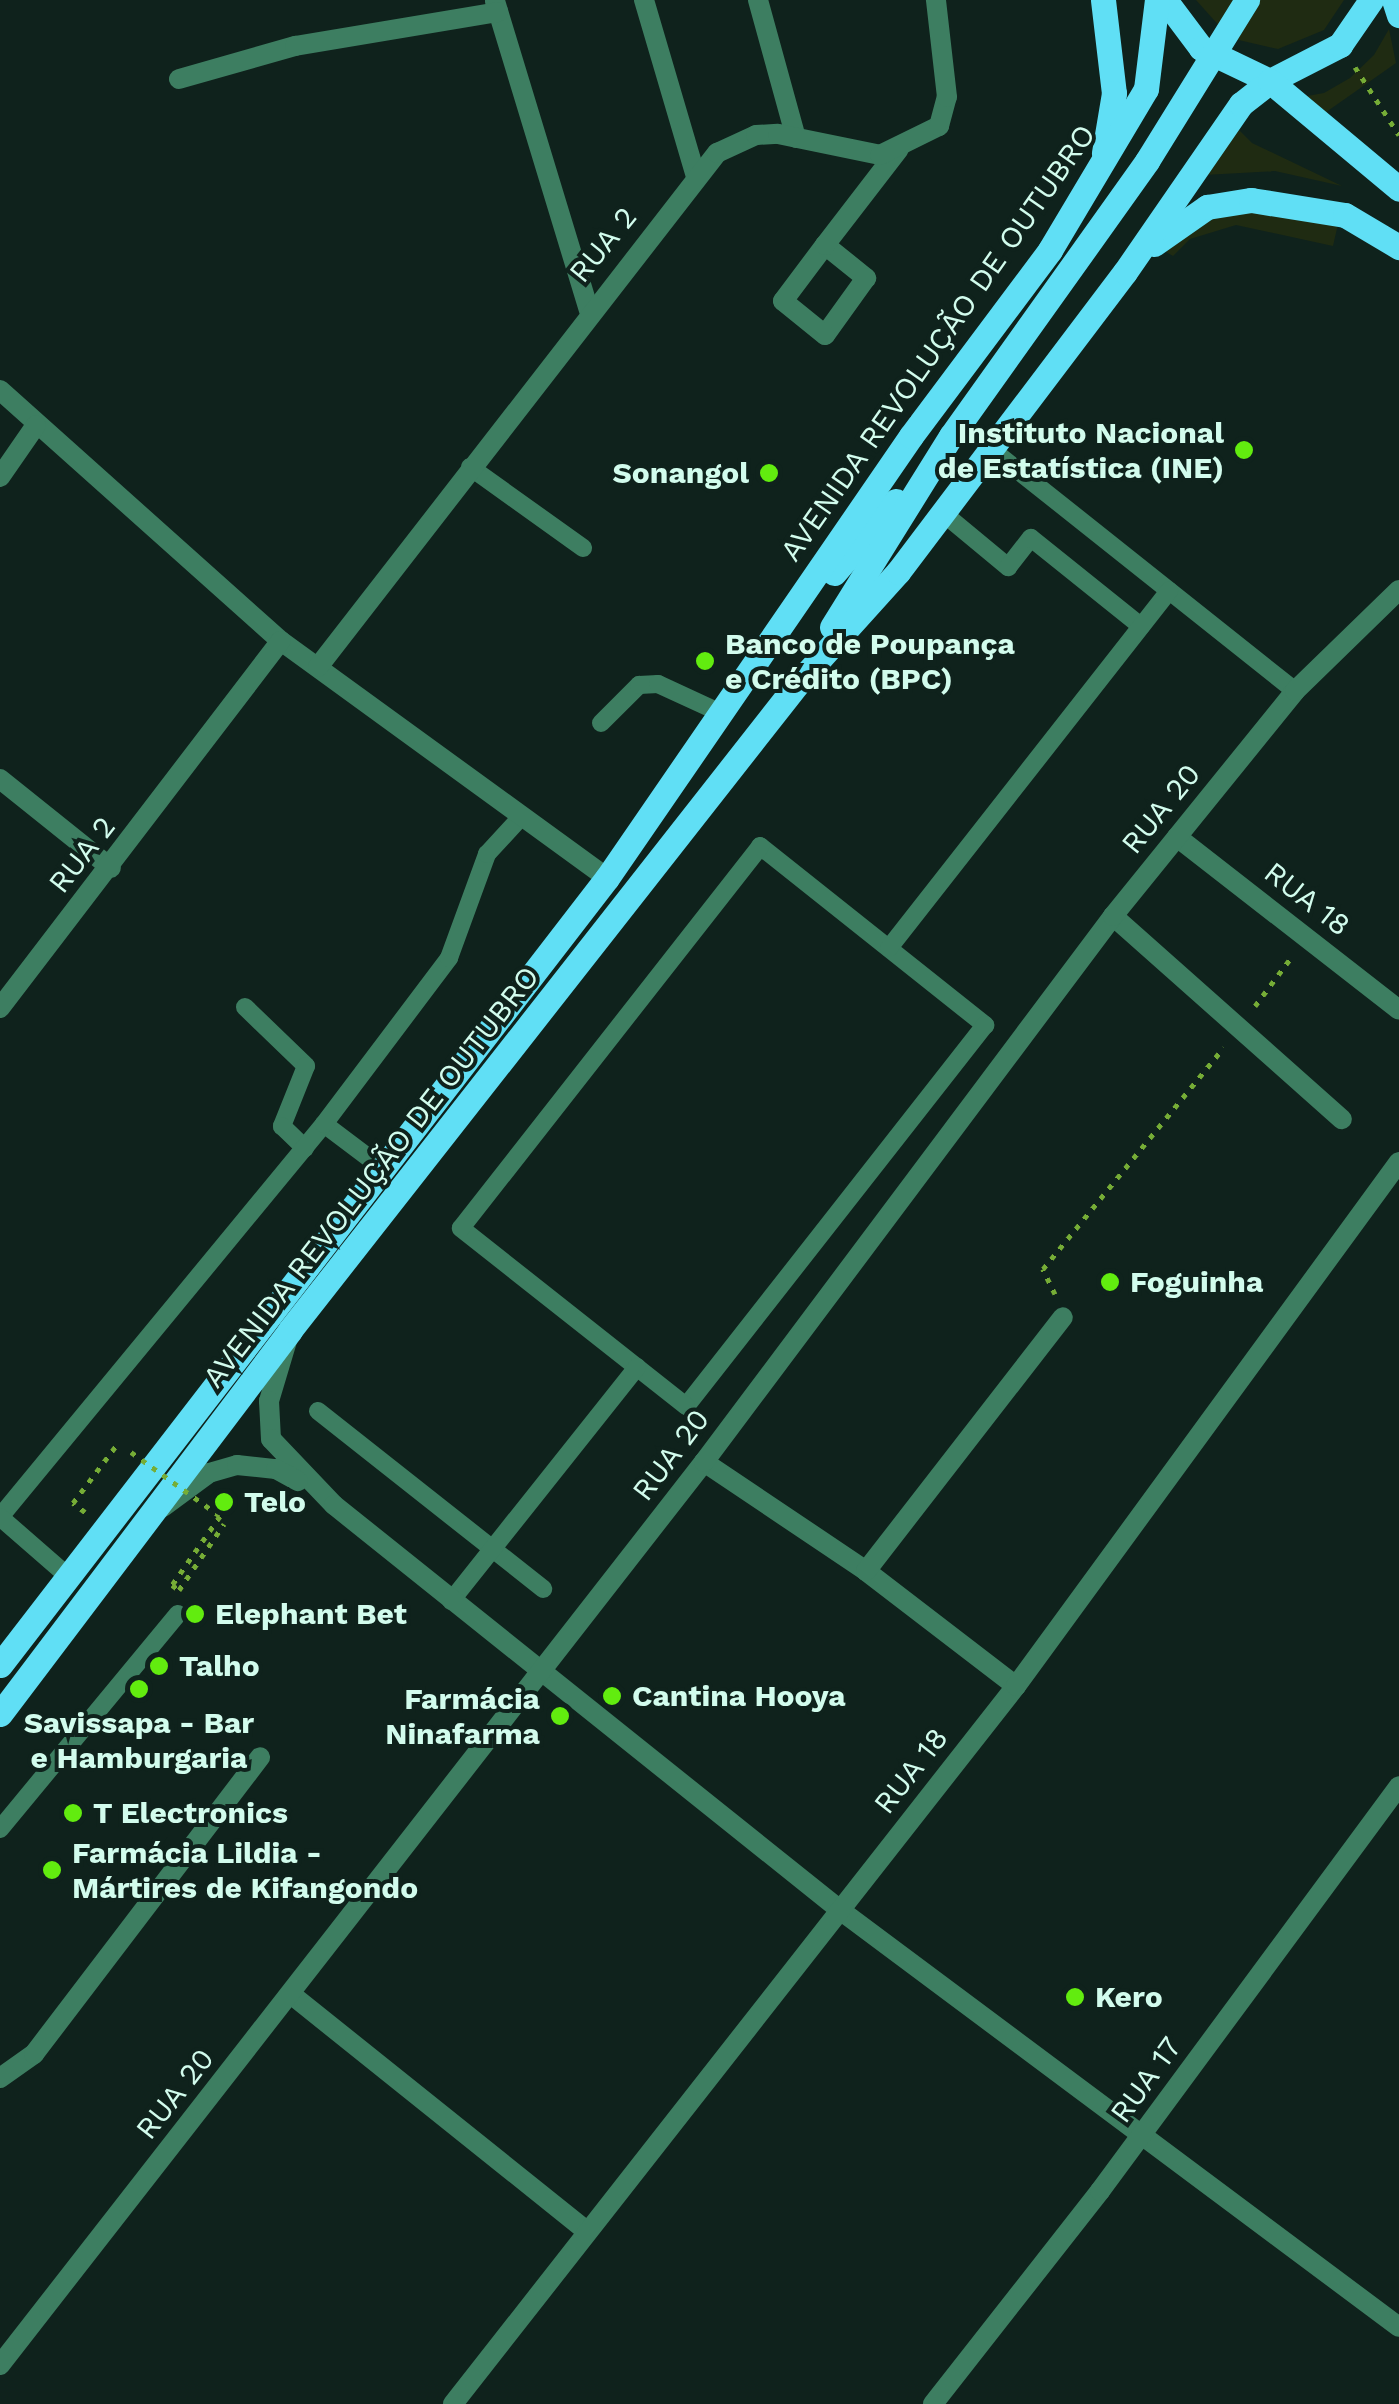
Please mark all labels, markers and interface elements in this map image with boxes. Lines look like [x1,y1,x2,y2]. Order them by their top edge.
street label: AVENIDA REVOLUÇÃO DE OUTUBRO [772,117,1104,569]
street label: RUA 2 [561,199,645,291]
place label: Instituto Nacional de Estatística (INE) [938,415,1224,486]
marker: Instituto Nacional de Estatística (INE) [1233,439,1255,461]
place label: Sonangol [613,455,749,491]
marker: Sonangol [758,462,780,484]
place label: Banco de Poupança e Crédito (BPC) [725,626,1015,696]
marker: Banco de Poupança e Crédito (BPC) [694,650,716,672]
street label: RUA 20 [1113,756,1209,862]
street label: RUA 2 [41,809,123,901]
street label: RUA 18 [1256,854,1358,944]
street label: AVENIDA REVOLUÇÃO DE OUTUBRO [195,959,547,1395]
place label: Foguinha [1130,1264,1263,1300]
marker: Foguinha [1099,1271,1121,1293]
street label: RUA 20 [625,1402,717,1508]
place label: Telo [244,1484,306,1520]
marker: Telo [213,1491,235,1513]
place label: Elephant Bet [215,1596,407,1632]
marker: Elephant Bet [184,1603,206,1625]
place label: Talho [179,1648,260,1684]
marker: Talho [148,1655,170,1677]
marker: Savissapa - Bar e Hamburgaria [128,1678,150,1700]
place label: Cantina Hooya [632,1678,846,1714]
place label: Farmácia Ninafarma [385,1681,540,1752]
marker: Cantina Hooya [601,1685,623,1707]
place label: Savissapa - Bar e Hamburgaria [24,1705,254,1776]
marker: Farmácia Ninafarma [549,1705,571,1727]
street label: RUA 18 [866,1720,956,1822]
place label: T Electronics [93,1795,288,1831]
marker: T Electronics [62,1802,84,1824]
place label: Farmácia Lildia - Mártires de Kifangondo [72,1835,418,1906]
marker: Farmácia Lildia - Mártires de Kifangondo [41,1859,63,1881]
place label: Kero [1095,1979,1163,2015]
marker: Kero [1064,1986,1086,2008]
street label: RUA 17 [1102,2029,1190,2131]
street label: RUA 20 [128,2041,222,2147]

